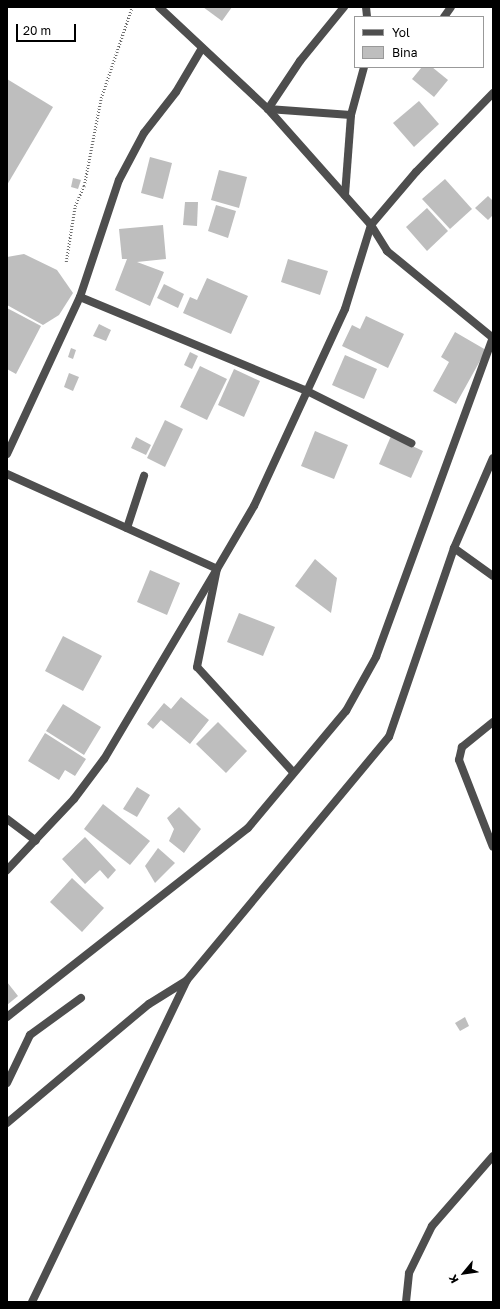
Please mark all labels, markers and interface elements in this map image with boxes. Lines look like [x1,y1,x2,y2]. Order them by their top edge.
scale bar [18,16,78,42]
legend [354,16,484,68]
text: 20 m [23,23,51,38]
text: Yol [392,25,410,40]
text: Bina [392,45,417,60]
north arrow [444,1253,484,1293]
text: K [445,1272,461,1286]

